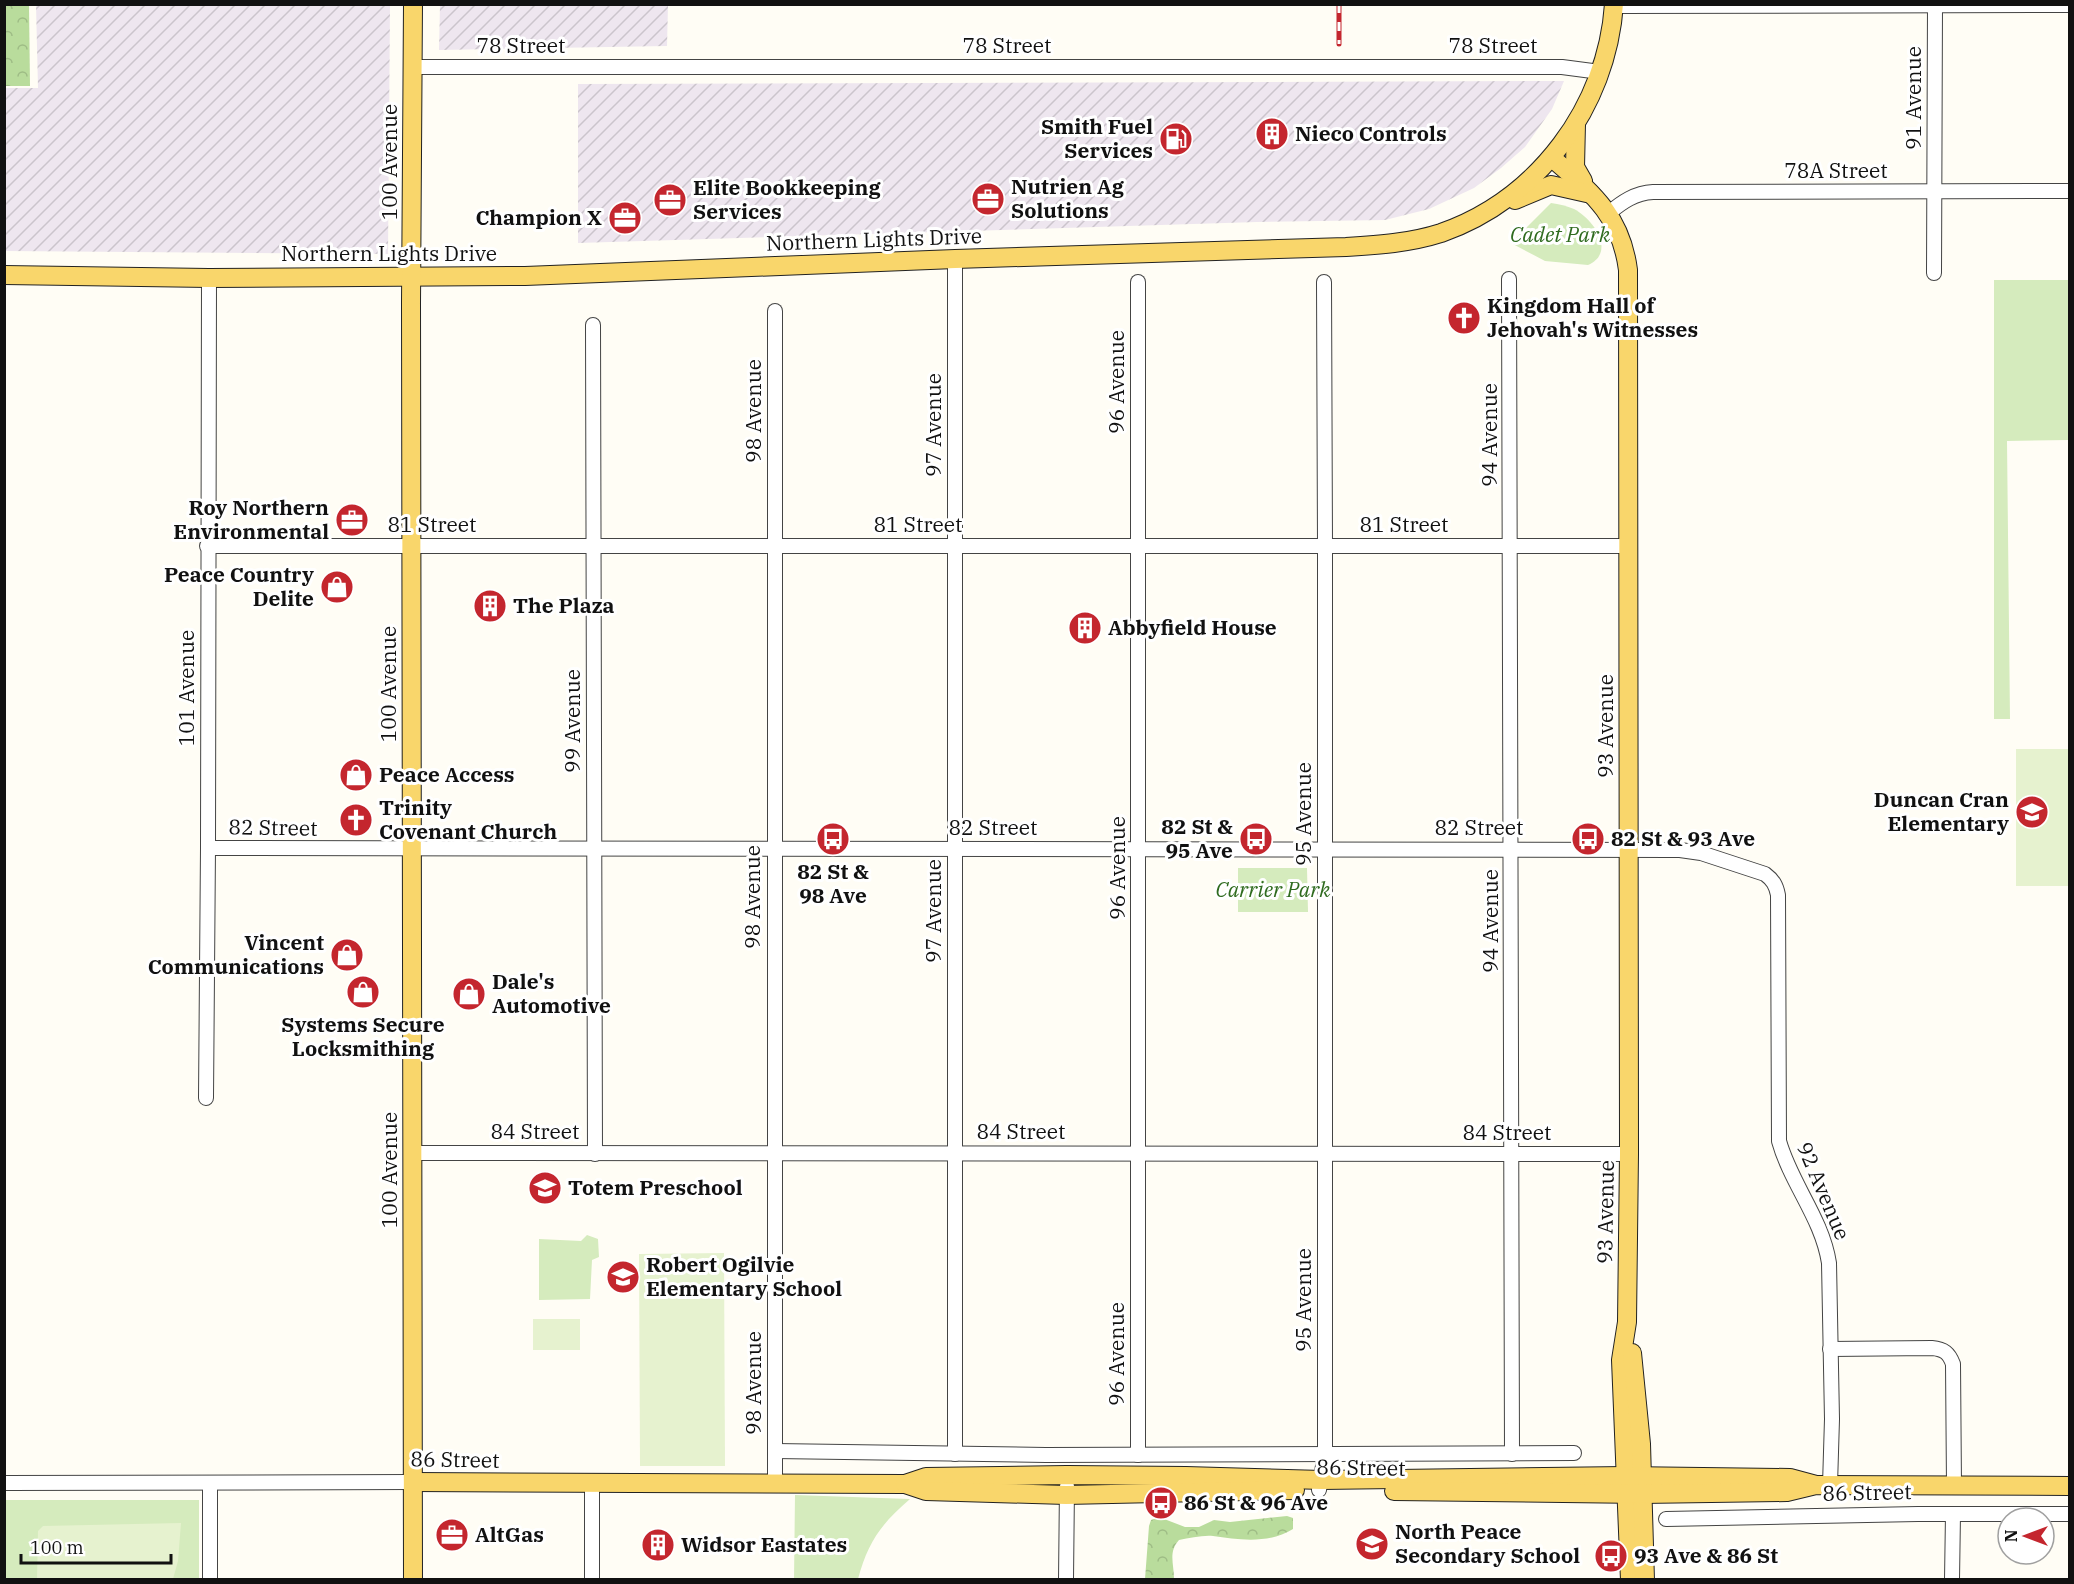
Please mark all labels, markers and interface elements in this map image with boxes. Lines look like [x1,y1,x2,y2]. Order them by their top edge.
street label: 78 Street [476,31,566,59]
street label: 78 Street [962,31,1052,59]
street label: 78 Street [1448,31,1538,59]
street label: 91 Avenue [1899,46,1927,150]
street label: 100 Avenue [375,104,403,220]
place label: Smith Fuel Services [1041,112,1153,164]
building icon: Nieco Controls [1254,116,1290,152]
place label: Nieco Controls [1295,119,1447,147]
fuel station icon: Smith Fuel Services [1158,121,1194,157]
street label: 78A Street [1784,156,1888,184]
place label: Nutrien Ag Solutions [1011,172,1125,224]
place label: Elite Bookkeeping Services [693,173,881,225]
office icon: Nutrien Ag Solutions [970,181,1006,217]
office icon: Elite Bookkeeping Services [652,182,688,218]
office icon: Champion X [607,200,643,236]
place label: Champion X [475,203,602,231]
park label: Cadet Park [1510,220,1611,248]
street label: Northern Lights Drive [765,221,982,257]
street label: Northern Lights Drive [281,239,497,267]
place label: Kingdom Hall of Jehovah's Witnesses [1487,291,1698,343]
church icon: Kingdom Hall of Jehovah's Witnesses [1446,300,1482,336]
street label: 96 Avenue [1102,330,1130,434]
street label: 98 Avenue [739,359,767,463]
street label: 97 Avenue [919,373,947,477]
street label: 94 Avenue [1475,383,1503,487]
place label: Roy Northern Environmental [173,493,329,545]
office icon: Roy Northern Environmental [334,502,370,538]
street label: 81 Street [387,510,477,538]
street label: 81 Street [873,510,963,538]
street label: 81 Street [1359,510,1449,538]
place label: Peace Country Delite [164,560,314,612]
shop icon: Peace Country Delite [319,569,355,605]
building icon: The Plaza [472,588,508,624]
place label: The Plaza [513,591,614,619]
building icon: Abbyfield House [1067,610,1103,646]
place label: Abbyfield House [1108,613,1277,641]
street label: 100 Avenue [374,626,402,742]
street label: 101 Avenue [172,630,200,746]
street label: 99 Avenue [558,669,586,773]
street label: 93 Avenue [1591,674,1619,778]
shop icon: Peace Access [338,757,374,793]
place label: Peace Access [379,760,514,788]
street label: 95 Avenue [1289,762,1317,866]
place label: Duncan Cran Elementary [1874,785,2009,837]
place label: Trinity Covenant Church [379,793,557,845]
school or university icon: Duncan Cran Elementary [2014,794,2050,830]
church icon: Trinity Covenant Church [338,802,374,838]
street label: 82 Street [228,812,318,842]
place label: 82 St & 95 Ave [1161,812,1233,864]
street label: 82 Street [948,813,1038,841]
street label: 82 Street [1434,813,1524,841]
street label: 96 Avenue [1103,816,1131,920]
bus stop icon: 82 St & 98 Ave [815,821,851,857]
bus stop icon: 82 St & 95 Ave [1238,821,1274,857]
bus stop icon: 82 St & 93 Ave [1570,821,1606,857]
place label: 82 St & 93 Ave [1611,824,1755,852]
street label: 98 Avenue [738,845,766,949]
place label: 82 St & 98 Ave [797,857,869,909]
street label: 97 Avenue [919,859,947,963]
street label: 94 Avenue [1476,869,1504,973]
park label: Carrier Park [1215,875,1331,903]
place label: Vincent Communications [148,928,324,980]
shop icon: Vincent Communications [329,937,365,973]
place label: Dale's Automotive [492,967,611,1019]
shop icon: Systems Secure Locksmithing [345,974,381,1010]
shop icon: Dale's Automotive [451,976,487,1012]
place label: Systems Secure Locksmithing [281,1010,445,1062]
street label: 100 Avenue [375,1112,403,1228]
street label: 84 Street [490,1117,580,1145]
street label: 84 Street [976,1117,1066,1145]
street label: 84 Street [1462,1118,1552,1146]
street label: 92 Avenue [1791,1137,1857,1244]
street label: 93 Avenue [1590,1160,1620,1264]
school or university icon: Totem Preschool [527,1170,563,1206]
place label: Totem Preschool [568,1173,743,1201]
street label: 95 Avenue [1289,1248,1317,1352]
place label: Robert Ogilvie Elementary School [646,1250,842,1302]
school or university icon: Robert Ogilvie Elementary School [605,1259,641,1295]
street label: 96 Avenue [1102,1302,1130,1406]
street label: 98 Avenue [739,1331,767,1435]
street label: 86 Street [410,1444,500,1474]
street label: 86 Street [1316,1452,1406,1482]
street label: 86 Street [1822,1477,1912,1507]
bus stop icon: 86 St & 96 Ave [1143,1485,1179,1521]
place label: 86 St & 96 Ave [1184,1488,1328,1516]
north arrow [1996,1506,2056,1566]
office icon: AltGas [434,1517,470,1553]
place label: North Peace Secondary School [1395,1517,1580,1569]
place label: AltGas [475,1520,544,1548]
school or university icon: North Peace Secondary School [1354,1526,1390,1562]
scale bar [21,1527,171,1565]
building icon: Widsor Eastates [640,1527,676,1563]
place label: Widsor Eastates [681,1530,847,1558]
text: N [2001,1530,2021,1542]
text: 100 m [30,1536,84,1559]
bus stop icon: 93 Ave & 86 St [1593,1538,1629,1574]
place label: 93 Ave & 86 St [1634,1541,1778,1569]

